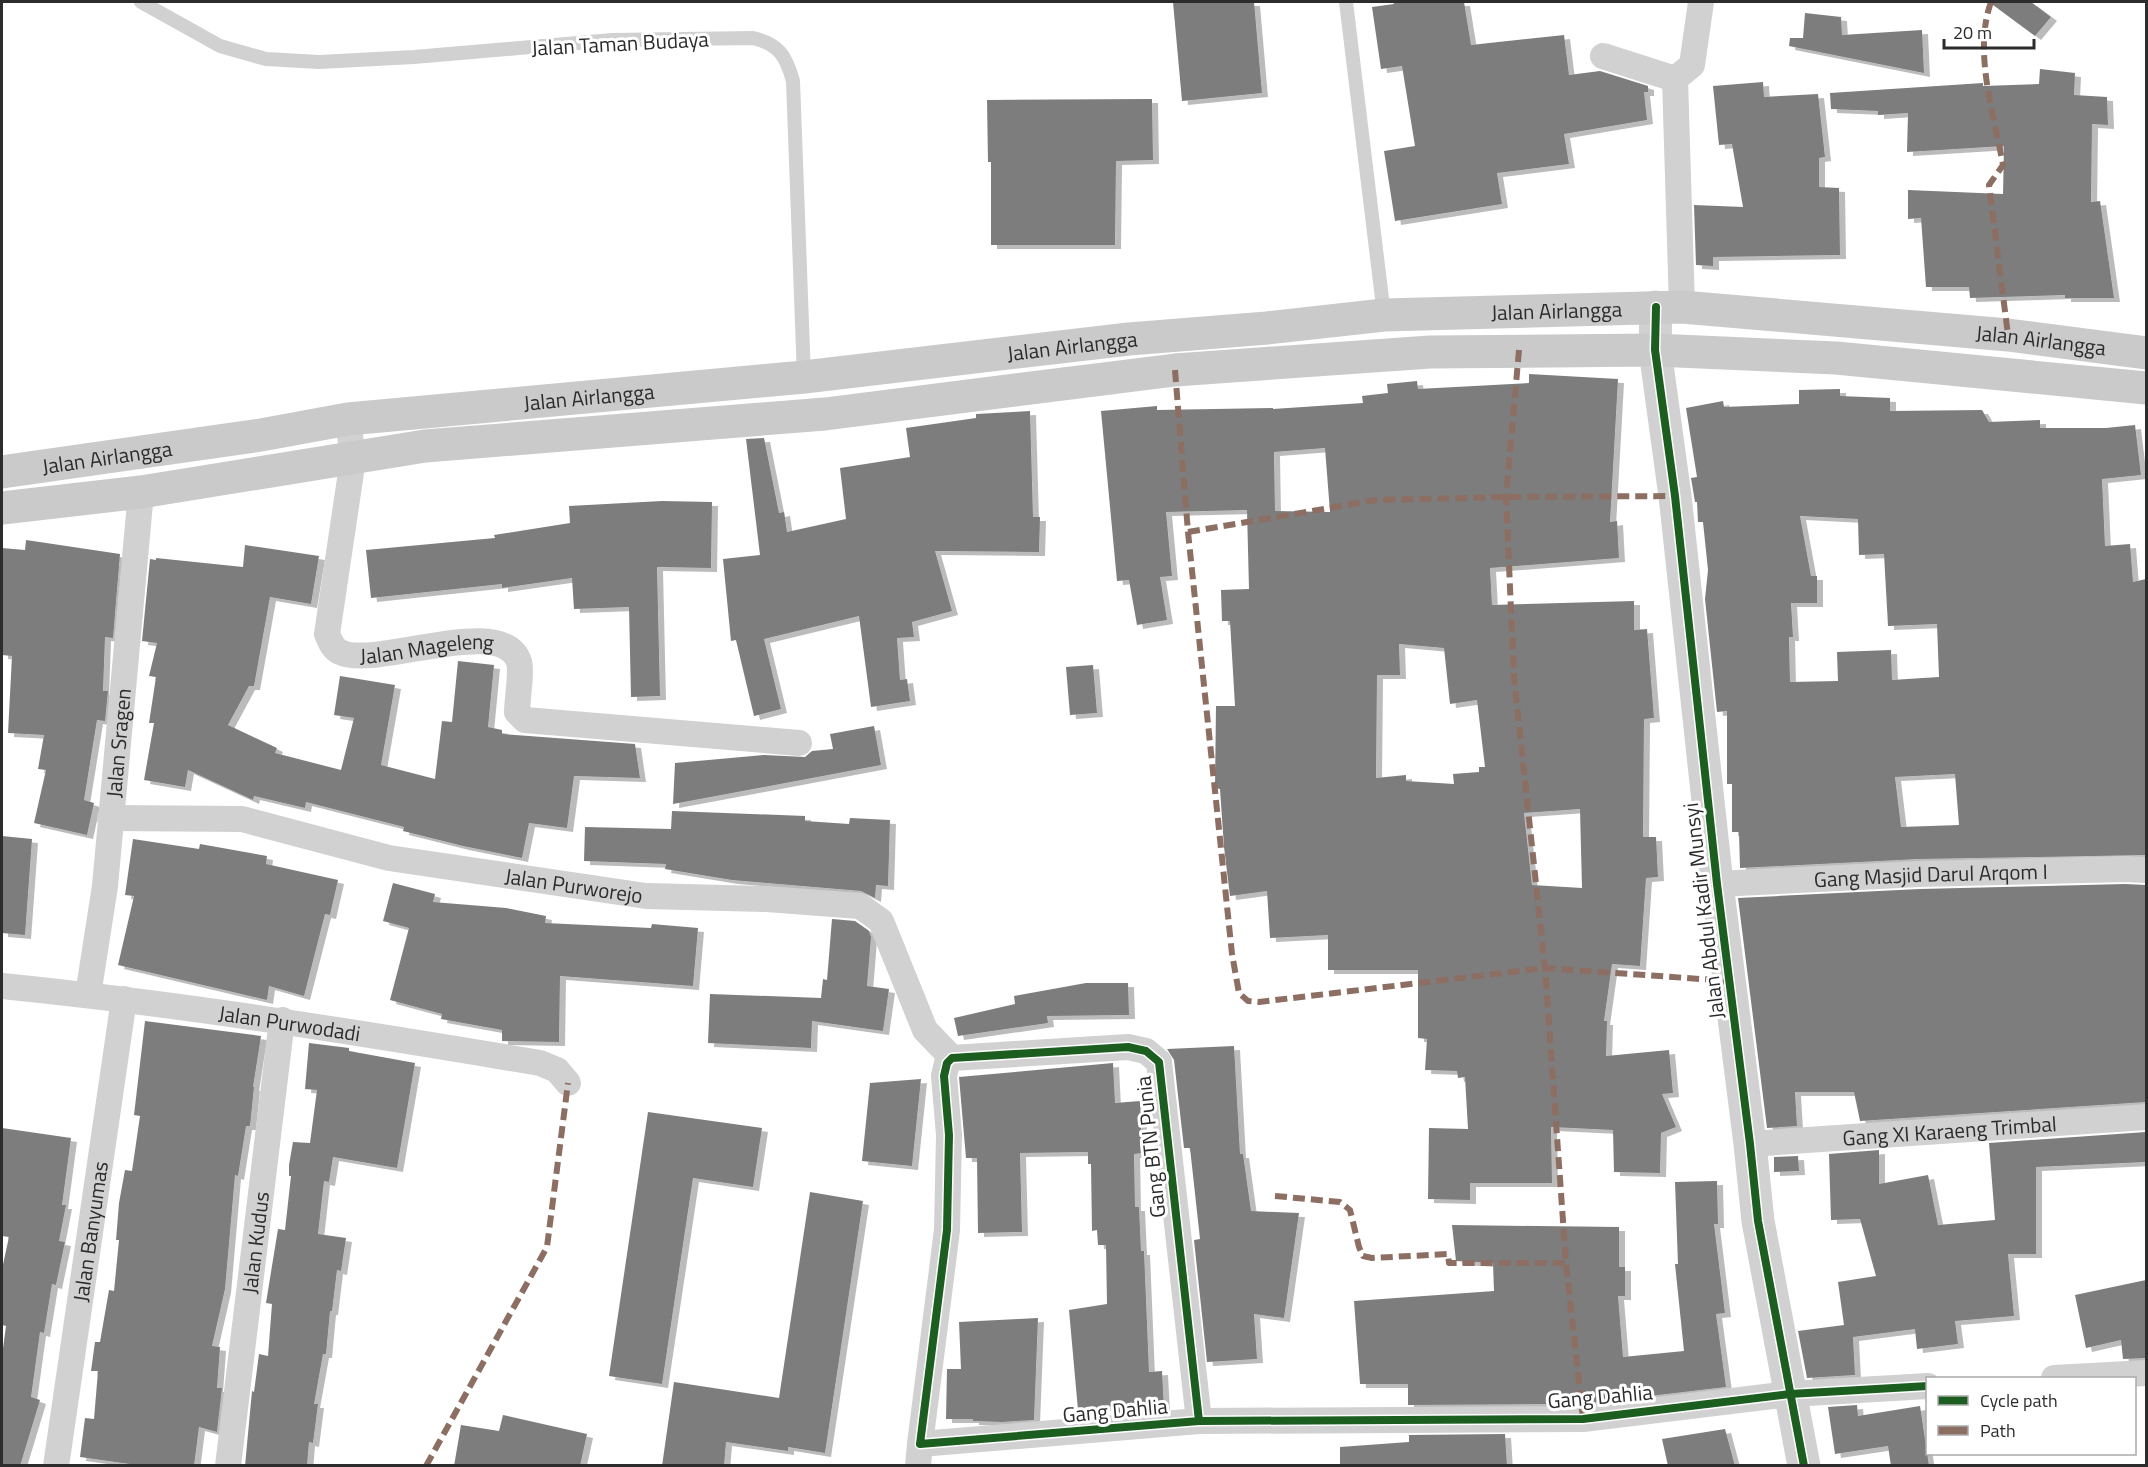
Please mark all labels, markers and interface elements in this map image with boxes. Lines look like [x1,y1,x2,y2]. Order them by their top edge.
scale bar [1944,12,2034,50]
text: 20 m [1953,19,1992,46]
street label: Jalan Taman Budaya [530,22,710,64]
street label: Jalan Airlangga [1491,293,1623,328]
street label: Jalan Airlangga [1974,316,2109,364]
street label: Jalan Airlangga [1005,322,1139,369]
street label: Jalan Airlangga [522,375,656,419]
street label: Jalan Airlangga [40,432,175,482]
street label: Jalan Mageleng [359,625,496,672]
street label: Jalan Sragen [97,687,139,799]
street label: Jalan Abdul Kadir Munsyi [1674,801,1732,1021]
street label: Gang Masjid Darul Arqom I [1813,855,2048,895]
street label: Jalan Purworejo [503,859,645,911]
street label: Jalan Purwodadi [217,997,363,1049]
street label: Gang BTN Punia [1127,1074,1173,1220]
street label: Gang XI Karaeng Trimbal [1841,1107,2058,1154]
street label: Jalan Banyumas [64,1159,116,1304]
street label: Jalan Kudus [233,1190,277,1296]
street label: Gang Dahlia [1546,1375,1654,1417]
legend [1926,1377,2136,1455]
text: Cycle path [1980,1387,2058,1414]
street label: Gang Dahlia [1061,1389,1169,1431]
text: Path [1980,1417,2016,1444]

